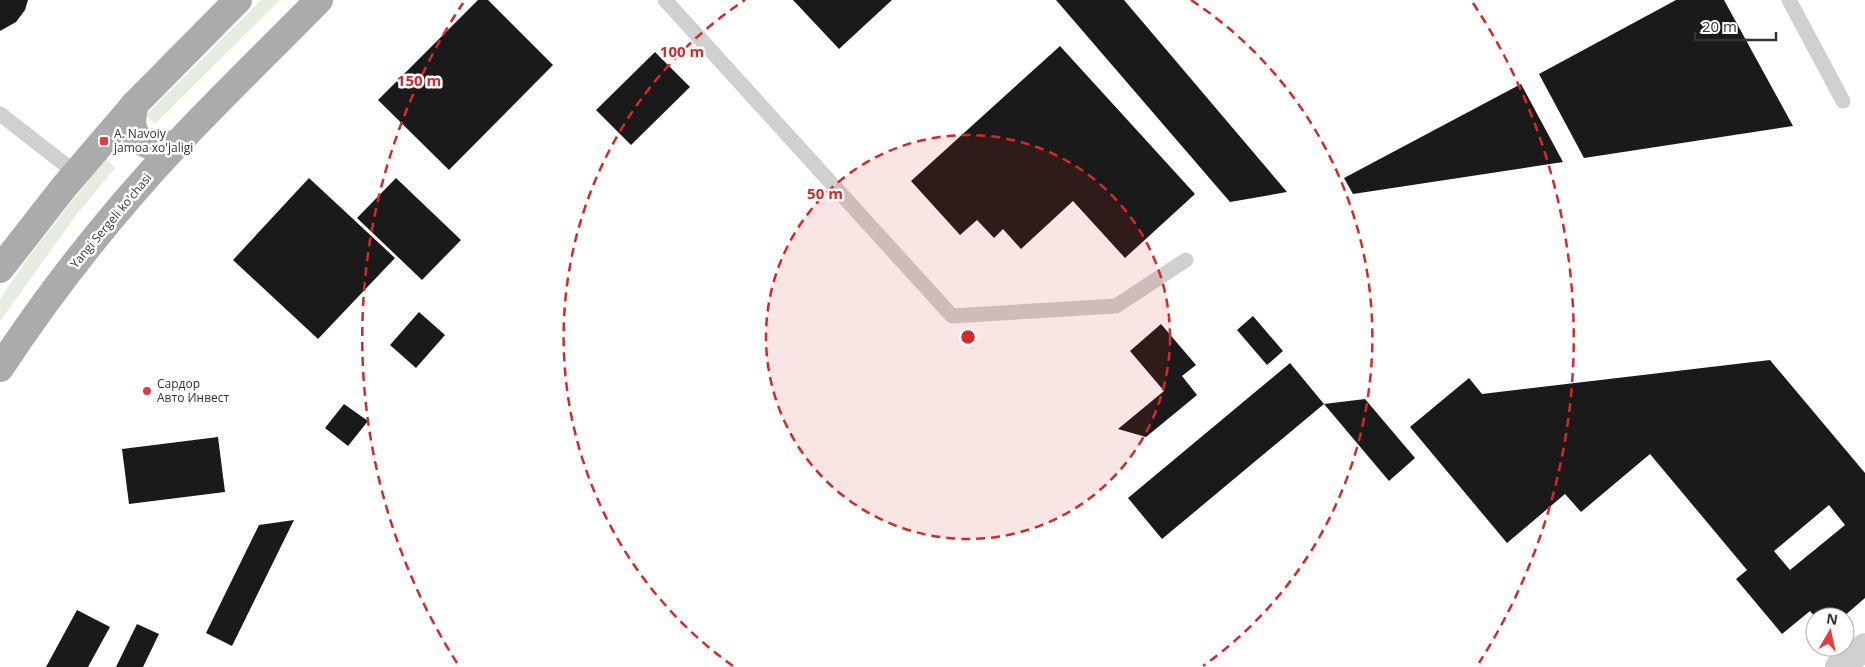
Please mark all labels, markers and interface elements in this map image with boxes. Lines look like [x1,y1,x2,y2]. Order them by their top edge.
scale bar [1695,10,1776,42]
text: 20 m [1702,16,1737,36]
text: 100 m [660,41,704,61]
text: 150 m [397,70,441,90]
place label: A. Navoiy jamoa xo'jaligi [113,125,193,156]
marker: A. Navoiy jamoa xo'jaligi [98,135,110,147]
street label: Yangi Sergeli ko'chasi [66,170,155,272]
text: 50 m [807,183,843,203]
centre of rings [959,328,977,346]
place label: Сардор Авто Инвест [157,375,230,406]
marker: Сардор Авто Инвест [141,385,153,397]
north arrow [1805,607,1855,657]
text: N [1825,608,1839,629]

